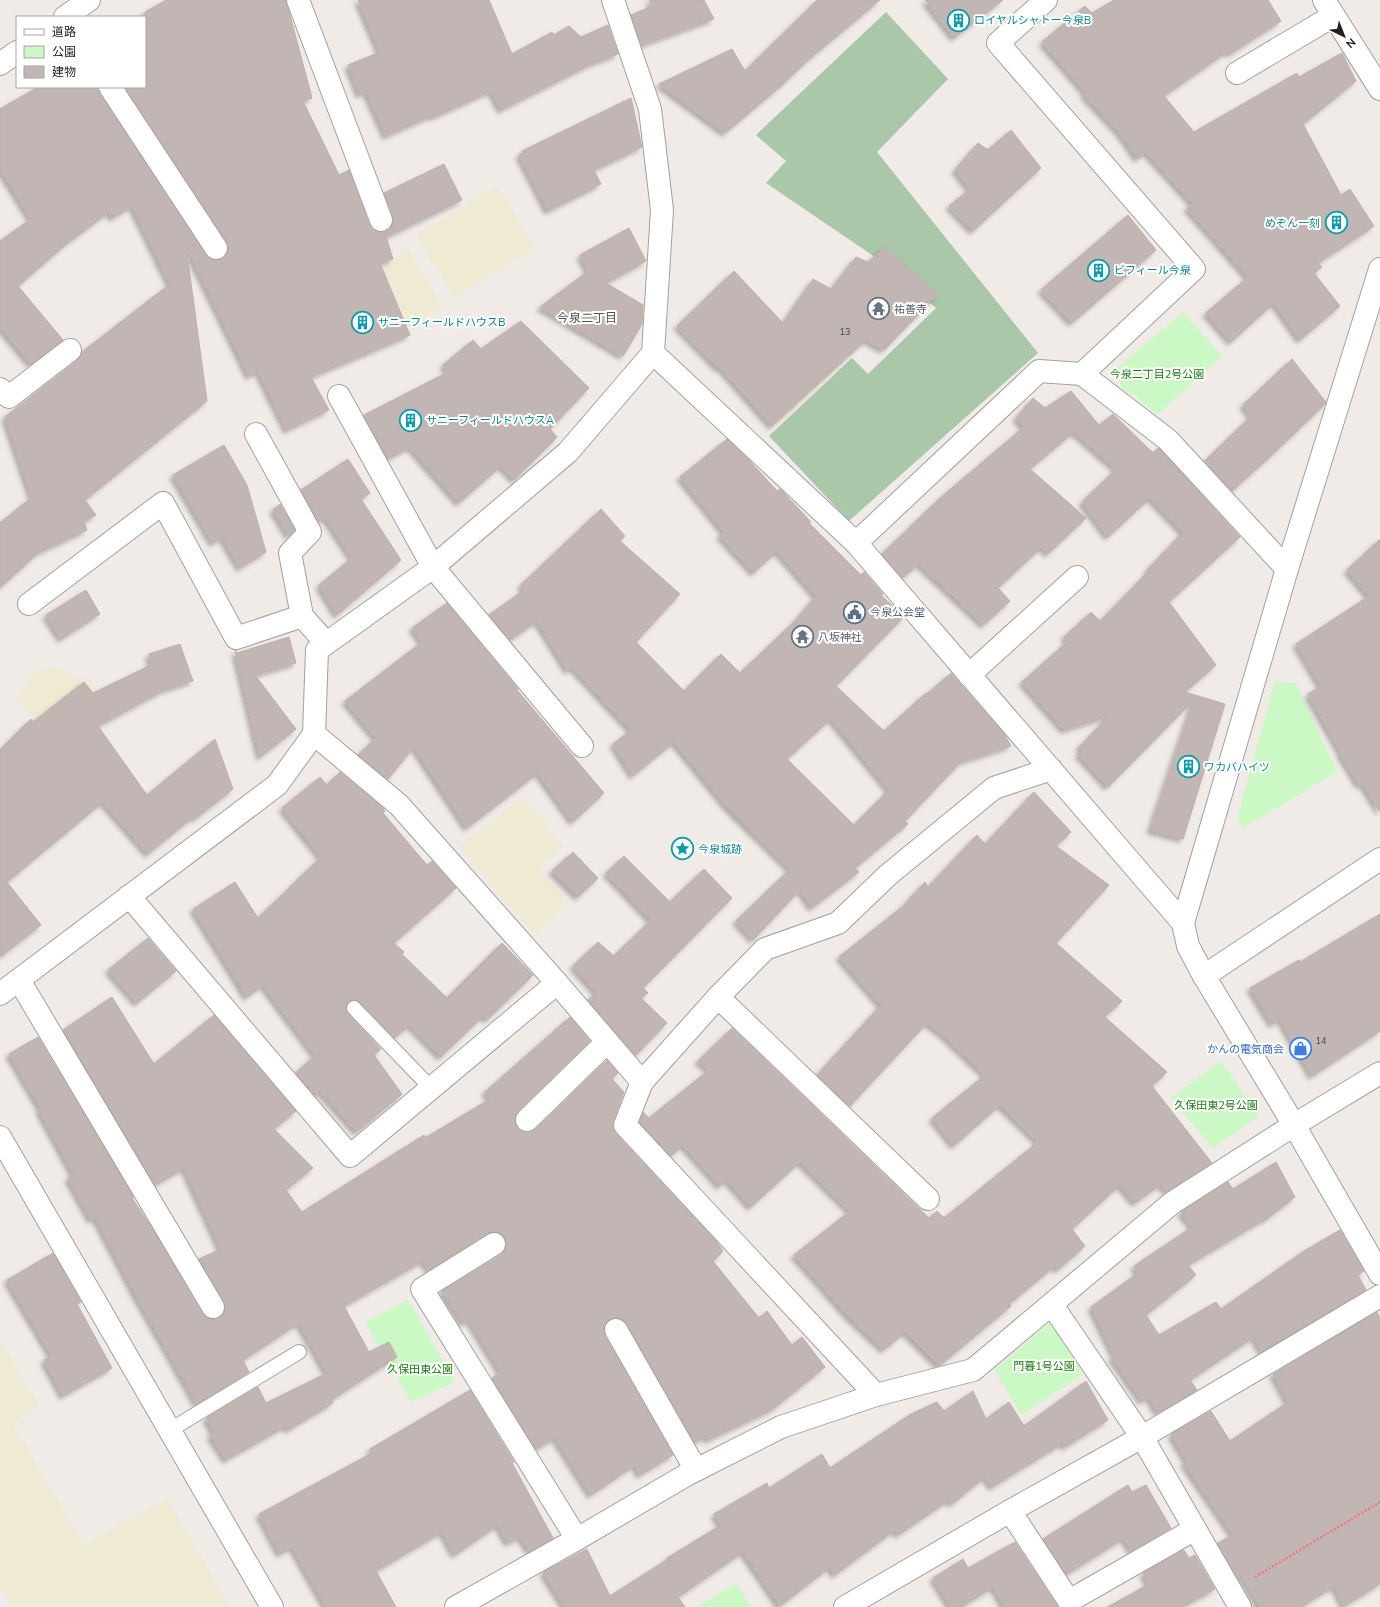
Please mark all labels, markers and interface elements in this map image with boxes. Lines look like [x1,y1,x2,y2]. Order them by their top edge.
building icon: ロイヤルシャトー今泉B [946,7,972,33]
place label: ロイヤルシャトー今泉B [974,13,1091,27]
legend [16,16,146,88]
north arrow [1324,16,1364,56]
text: 道路 [52,24,76,39]
text: N [1343,35,1359,51]
text: 公園 [52,44,76,59]
text: 建物 [52,64,76,79]
building icon: めぞん一刻 [1323,210,1349,236]
place label: めぞん一刻 [1265,216,1320,230]
building icon: ビフィール今泉 [1086,257,1112,283]
place label: ビフィール今泉 [1114,263,1192,277]
temple icon: 祐善寺 [865,296,891,322]
place label: 祐善寺 [894,302,927,316]
building icon: サニーフィールドハウスB [350,309,376,335]
district label: 今泉二丁目 [557,310,617,325]
place label: サニーフィールドハウスB [378,315,506,329]
house number: 13 [840,326,850,337]
park label: 今泉二丁目2号公園 [1110,367,1204,381]
building icon: サニーフィールドハウスA [397,407,423,433]
place label: サニーフィールドハウスA [426,413,554,427]
public building icon: 今泉公会堂 [842,599,868,625]
place label: 今泉公会堂 [870,605,925,619]
temple icon: 八坂神社 [790,624,816,650]
place label: 八坂神社 [818,630,862,644]
building icon: ワカバハイツ [1175,754,1201,780]
place label: ワカバハイツ [1204,760,1270,774]
place icon: 今泉城跡 [669,836,695,862]
place label: 今泉城跡 [698,842,742,856]
house number: 14 [1316,1035,1327,1046]
shop icon: かんの電気商会 [1287,1036,1313,1062]
place label: かんの電気商会 [1207,1042,1284,1056]
park label: 久保田東2号公園 [1174,1098,1258,1112]
park label: 門暮1号公園 [1013,1359,1075,1373]
park label: 久保田東公園 [387,1362,453,1376]

